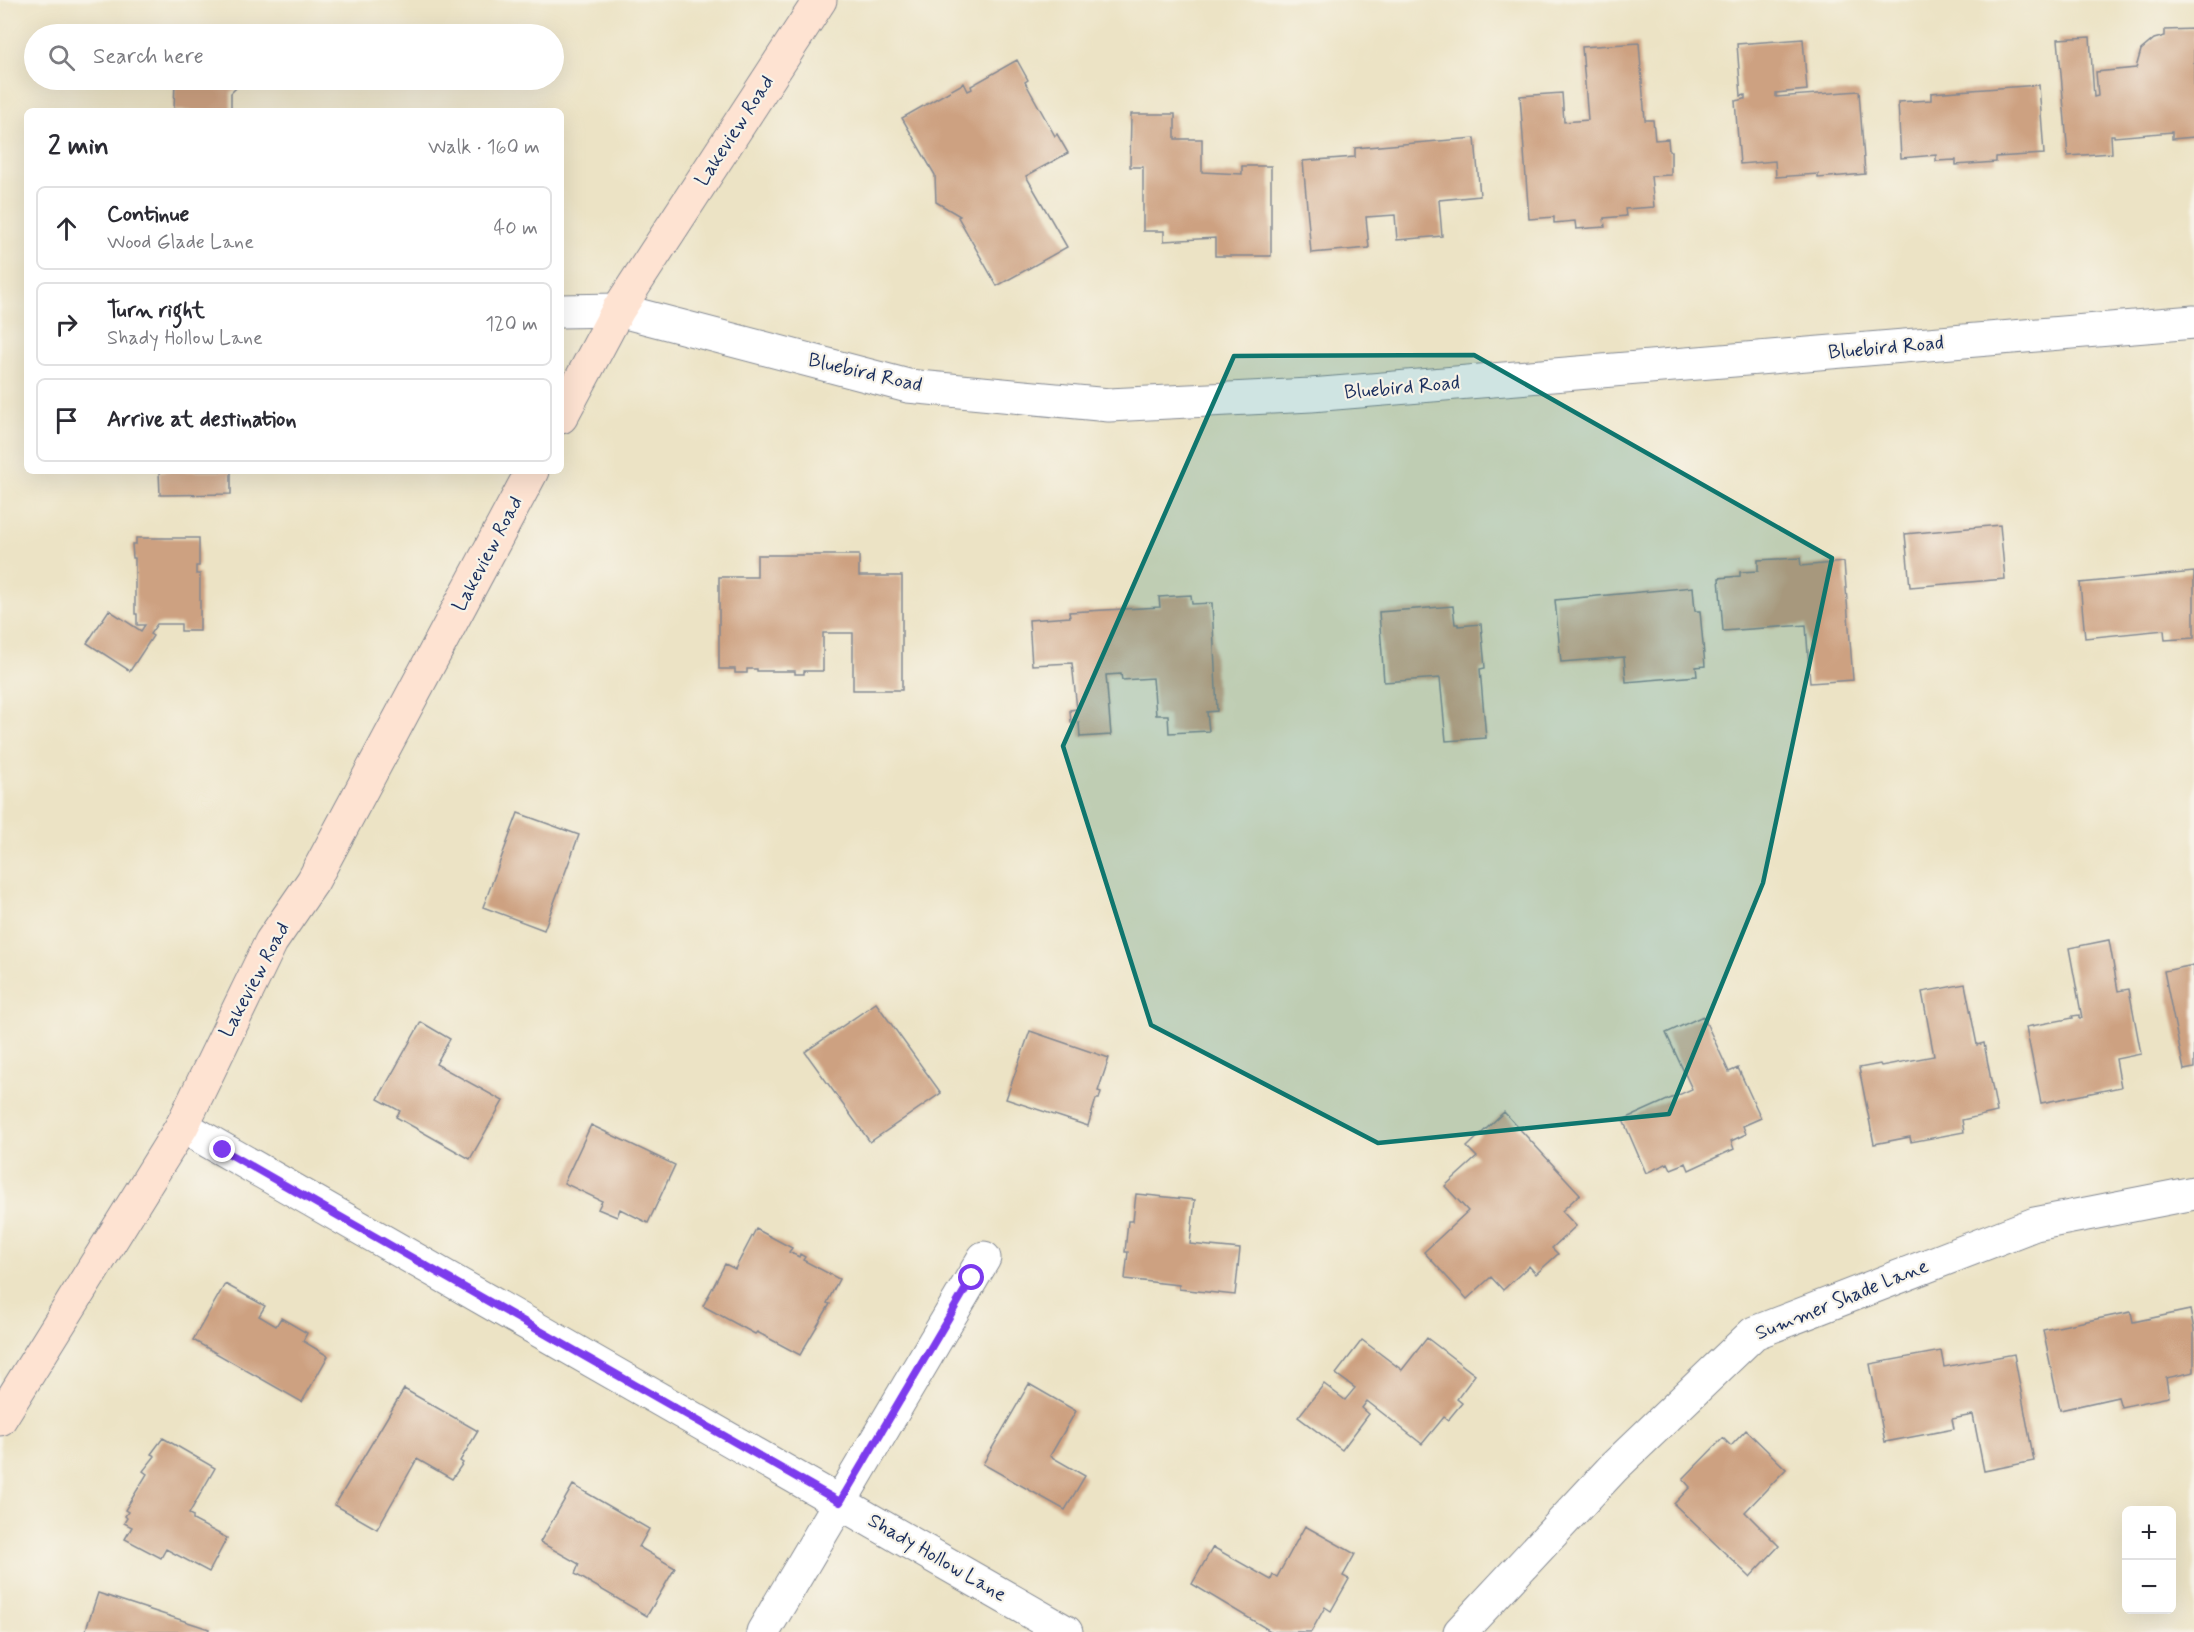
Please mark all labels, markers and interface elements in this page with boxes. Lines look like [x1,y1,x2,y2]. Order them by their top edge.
search box [24,24,564,90]
icon: search [45,41,78,74]
text: Search here [93,43,204,71]
street label: Lakeview Road [689,70,781,192]
text: 2 min [48,130,109,164]
text: Walk · 160 m [428,134,540,161]
text: Continue [107,201,189,229]
icon: ahead [50,212,83,245]
text: 40 m [494,215,538,242]
text: Wood Glade Lane [107,229,254,256]
text: Turn right [107,297,205,325]
icon: right [50,308,83,341]
text: 120 m [485,311,538,338]
text: Shady Hollow Lane [107,325,263,352]
street label: Bluebird Road [1827,329,1945,367]
street label: Bluebird Road [805,347,925,399]
street label: Bluebird Road [1343,369,1461,407]
icon: arrive [50,404,83,437]
text: Arrive at destination [107,406,297,434]
street label: Lakeview Road [446,492,530,616]
street label: Lakeview Road [213,918,297,1042]
route end [209,1136,235,1162]
street label: Summer Shade Lane [1751,1253,1933,1347]
route start [958,1264,984,1290]
map controls [2122,1506,2176,1614]
button: + [2122,1506,2176,1560]
street label: Shady Hollow Lane [863,1507,1011,1609]
button: − [2122,1560,2176,1614]

